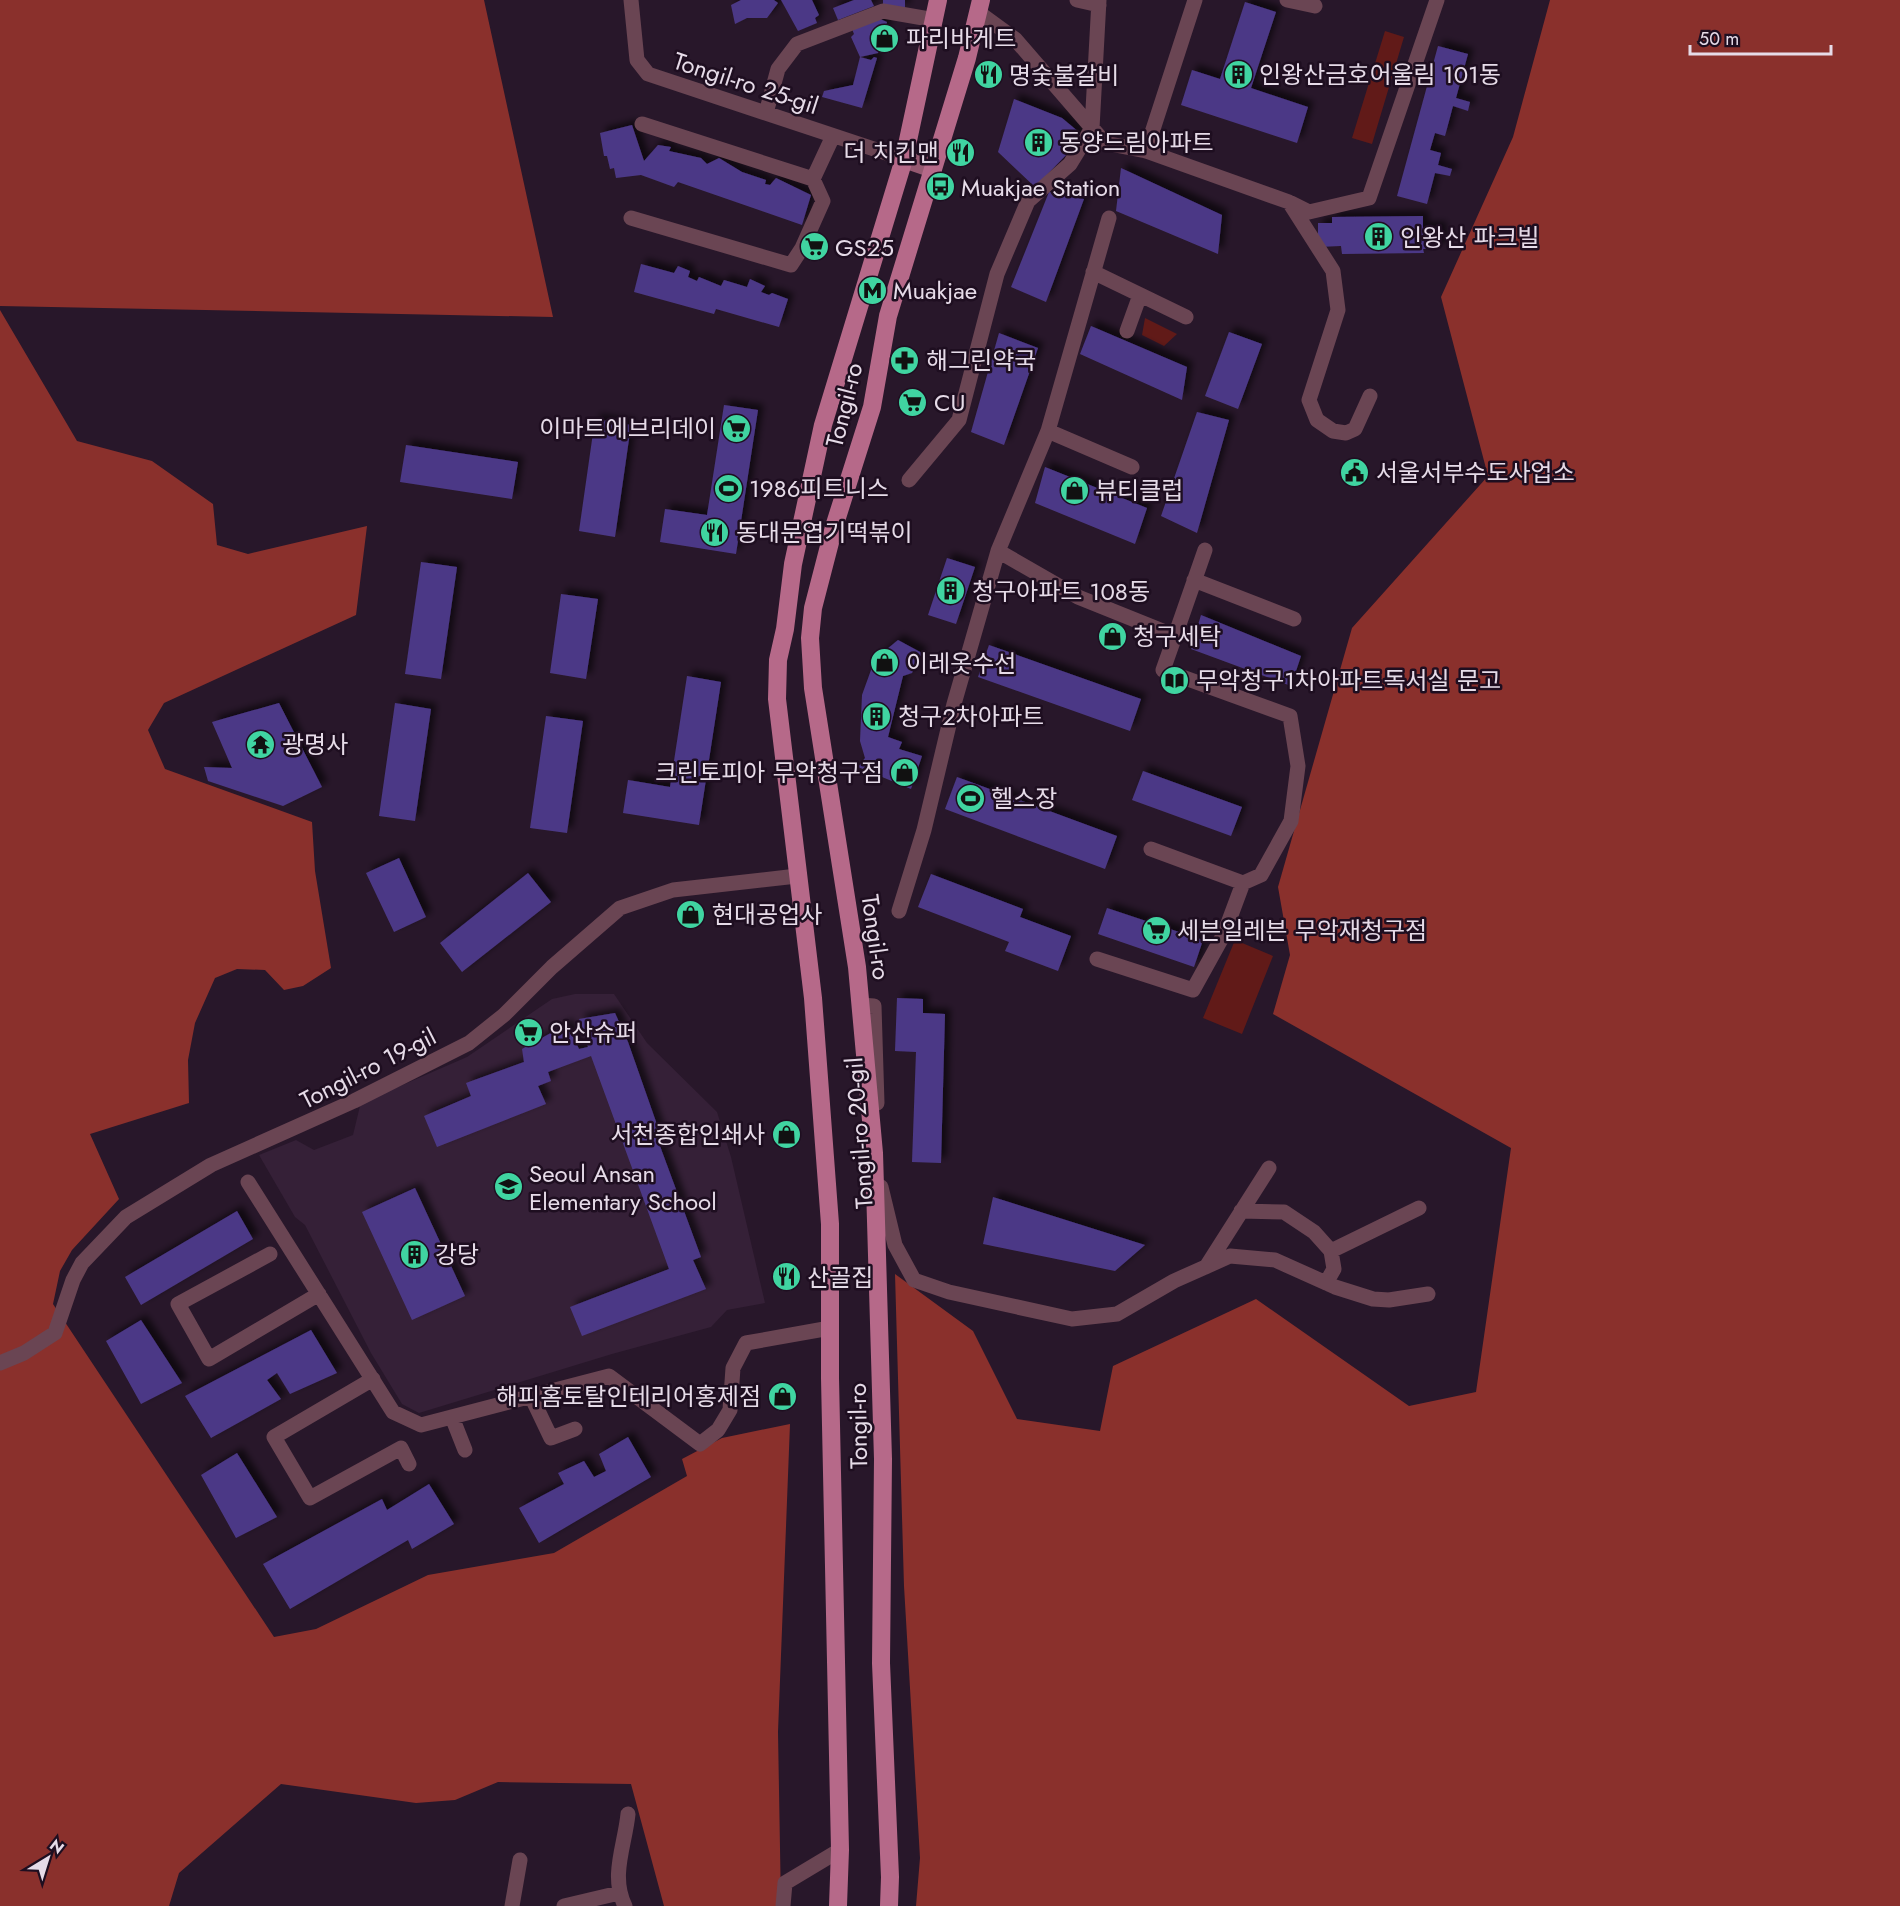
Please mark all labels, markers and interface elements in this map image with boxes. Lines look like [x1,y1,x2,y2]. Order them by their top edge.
scale bar [1690,18,1831,56]
place label: 파리바게트 [906,21,1016,56]
shop icon: 파리바게트 [869,22,901,54]
text: 50 m [1699,26,1739,52]
street label: Tongil-ro 25-gil [669,43,823,123]
place label: 인왕산금호어울림 101동 [1259,57,1501,92]
place label: 명숯불갈비 [1009,58,1119,93]
building icon: 인왕산금호어울림 101동 [1222,58,1254,90]
restaurant icon: 명숯불갈비 [972,59,1004,91]
place label: 동양드림아파트 [1059,125,1214,160]
building icon: 동양드림아파트 [1022,126,1054,158]
place label: 더 치킨맨 [843,135,939,170]
restaurant icon: 더 치킨맨 [944,136,976,168]
place label: Muakjae Station [961,170,1120,205]
bus stop icon: Muakjae Station [924,171,956,203]
place label: 인왕산 파크빌 [1400,220,1540,255]
building icon: 인왕산 파크빌 [1363,221,1395,253]
place label: GS25 [835,230,894,265]
supermarket icon: GS25 [798,231,830,263]
place label: Muakjae [893,273,977,308]
metro station icon: Muakjae [856,274,888,306]
place label: 해그린약국 [926,343,1036,378]
pharmacy icon: 해그린약국 [889,344,921,376]
street label: Tongil-ro [817,359,871,451]
place label: CU [934,385,965,420]
supermarket icon: CU [897,386,929,418]
place label: 이마트에브리데이 [539,411,716,446]
supermarket icon: 이마트에브리데이 [721,412,753,444]
place label: 서울서부수도사업소 [1376,455,1575,490]
public building icon: 서울서부수도사업소 [1339,456,1371,488]
place label: 1986피트니스 [749,471,889,506]
sports icon: 1986피트니스 [712,472,744,504]
place label: 뷰티클럽 [1095,473,1183,508]
shop icon: 뷰티클럽 [1058,474,1090,506]
place label: 동대문엽기떡볶이 [736,515,913,550]
restaurant icon: 동대문엽기떡볶이 [699,516,731,548]
place label: 청구아파트 108동 [972,574,1150,609]
building icon: 청구아파트 108동 [935,575,967,607]
place label: 청구세탁 [1133,619,1221,654]
shop icon: 청구세탁 [1096,620,1128,652]
place label: 이레옷수선 [906,646,1016,681]
shop icon: 이레옷수선 [869,647,901,679]
place label: 무악청구1차아파트독서실 문고 [1196,663,1501,698]
library icon: 무악청구1차아파트독서실 문고 [1159,664,1191,696]
place label: 청구2차아파트 [898,699,1044,734]
building icon: 청구2차아파트 [861,700,893,732]
place label: 광명사 [282,727,348,762]
temple icon: 광명사 [245,728,277,760]
place label: 크린토피아 무악청구점 [655,755,883,790]
shop icon: 크린토피아 무악청구점 [888,756,920,788]
place label: 헬스장 [991,781,1057,816]
sports icon: 헬스장 [954,782,986,814]
street label: Tongil-ro [853,892,899,982]
place label: 현대공업사 [712,897,822,932]
shop icon: 현대공업사 [675,898,707,930]
place label: 세븐일레븐 무악재청구점 [1177,913,1427,948]
supermarket icon: 세븐일레븐 무악재청구점 [1140,914,1172,946]
place label: 안산슈퍼 [549,1015,637,1050]
supermarket icon: 안산슈퍼 [512,1016,544,1048]
street label: Tongil-ro 19-gil [294,1019,442,1117]
street label: Tongil-ro 20-gil [836,1056,882,1210]
place label: 서천종합인쇄사 [610,1117,765,1152]
shop icon: 서천종합인쇄사 [770,1118,802,1150]
place label: Seoul Ansan Elementary School [529,1156,717,1219]
school or university icon: Seoul Ansan Elementary School [492,1171,524,1203]
place label: 강당 [435,1237,479,1272]
building icon: 강당 [398,1238,430,1270]
place label: 산골집 [807,1260,873,1295]
restaurant icon: 산골집 [770,1261,802,1293]
place label: 해피홈토탈인테리어홍제점 [496,1379,761,1414]
shop icon: 해피홈토탈인테리어홍제점 [766,1380,798,1412]
street label: Tongil-ro [840,1383,876,1469]
north arrow [18,1828,78,1888]
text: N [45,1834,69,1860]

